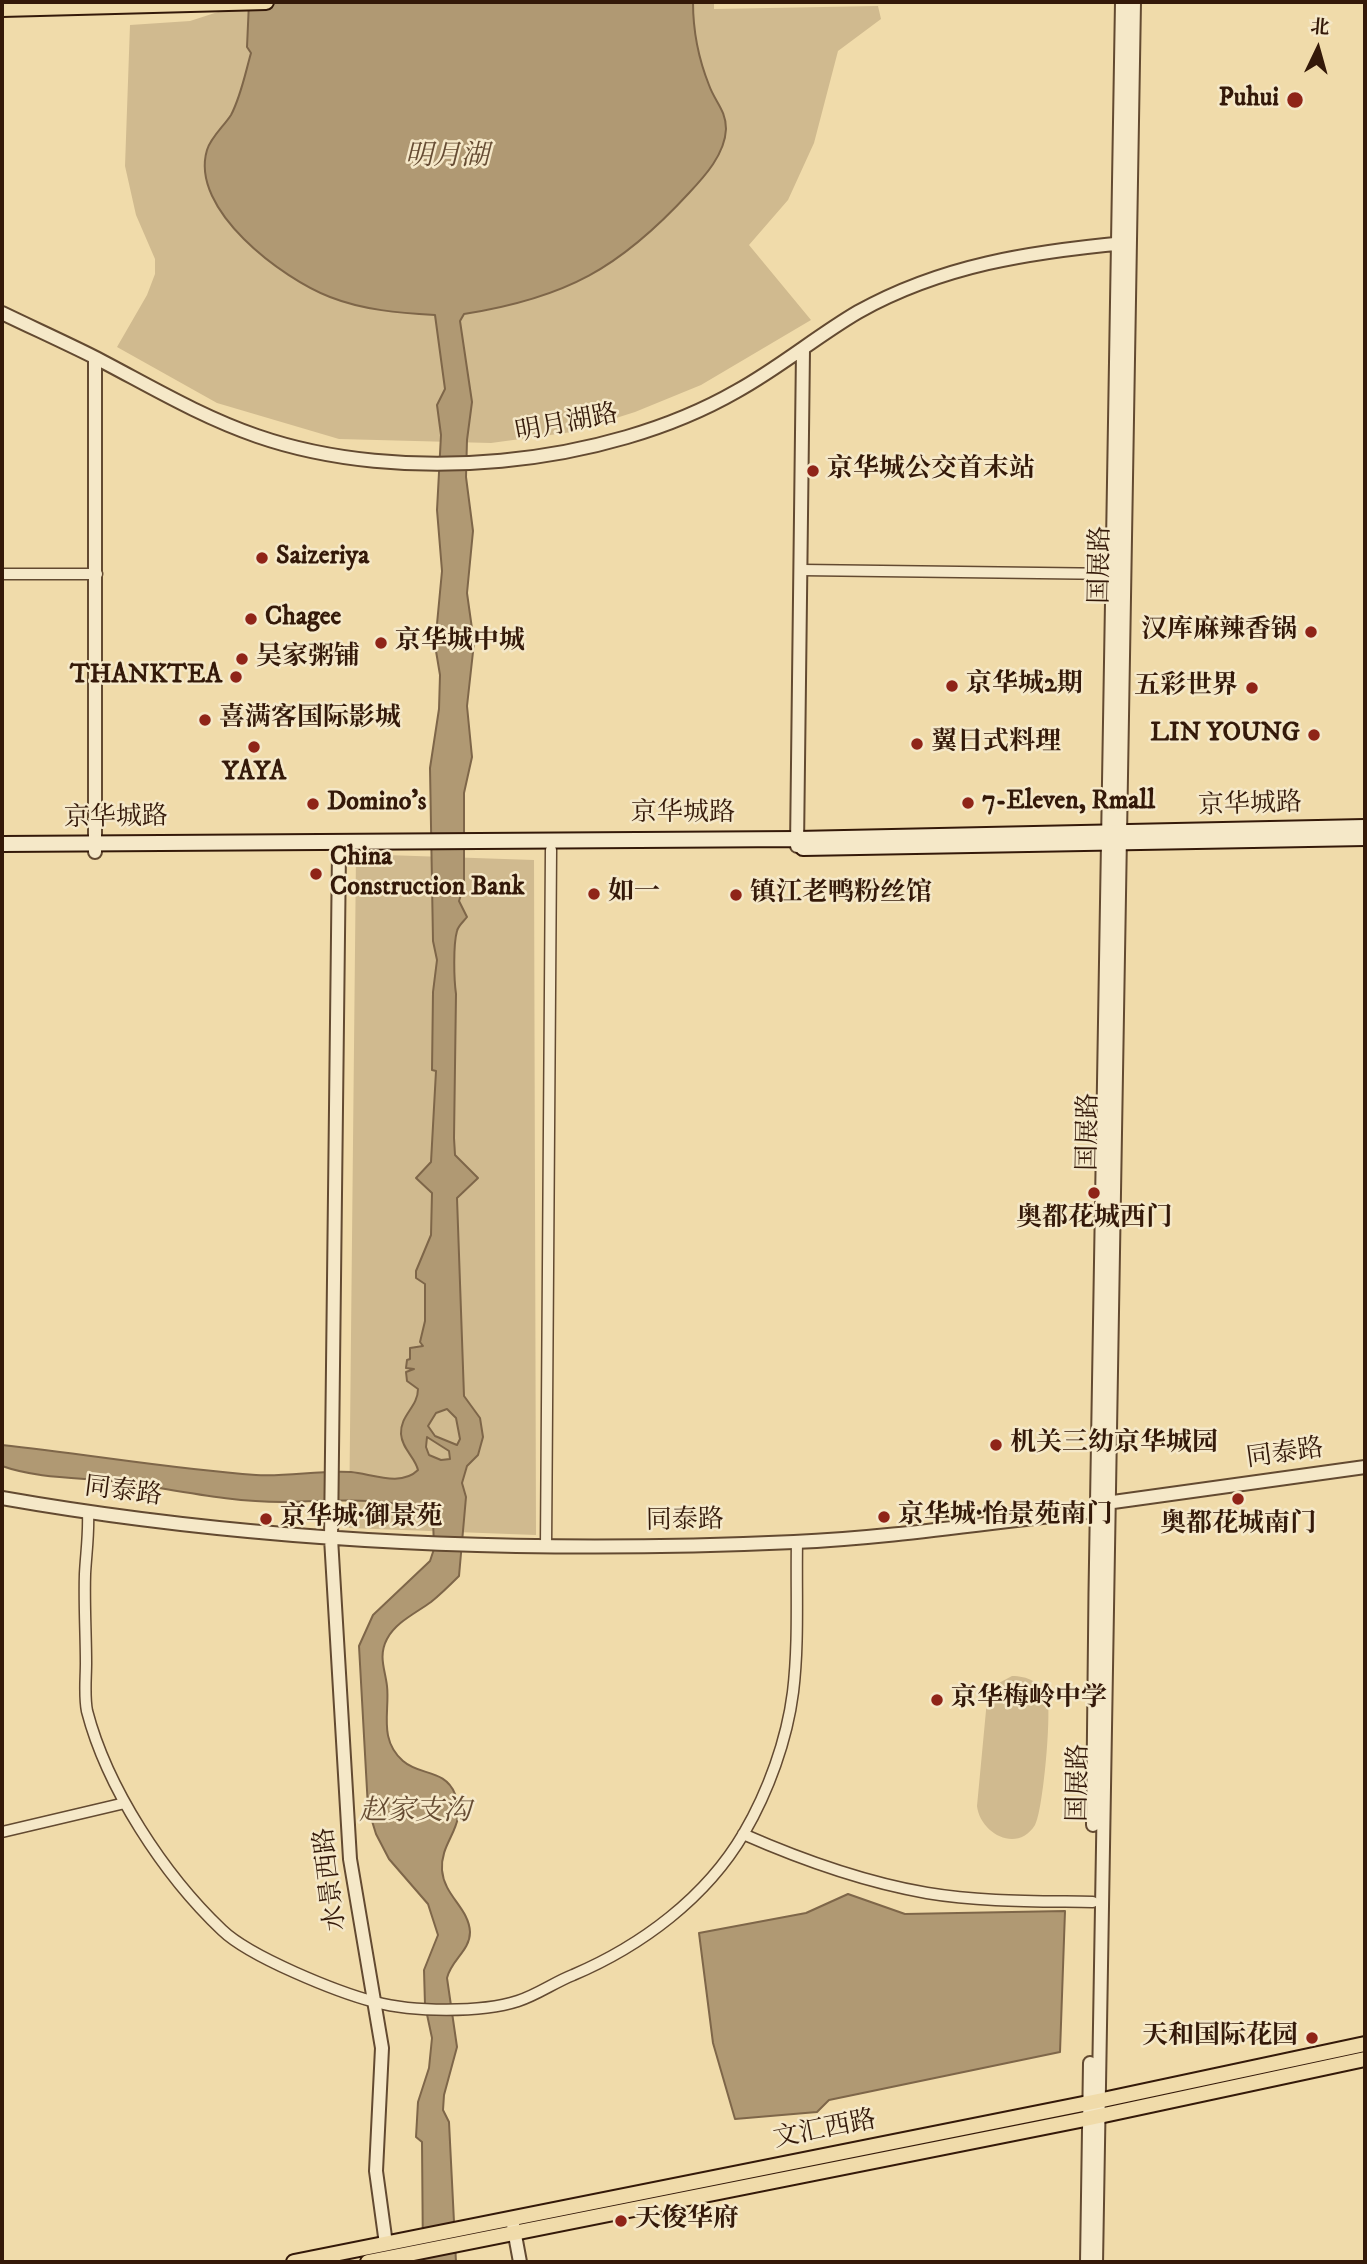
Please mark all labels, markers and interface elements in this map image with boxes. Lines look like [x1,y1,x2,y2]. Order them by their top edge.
north arrow [1283,14,1353,84]
text: 北 [1309,15,1330,40]
place label: Puhui [1219,84,1279,116]
marker: Puhui [1285,90,1305,110]
water label: 明月湖 [405,141,489,175]
street label: 明月湖路 [513,400,621,450]
place label: 京华城公交首末站 [827,455,1035,487]
marker: 京华城公交首末站 [805,463,821,479]
street label: 国展路 [1086,526,1118,604]
place label: Saizeriya [276,542,369,574]
marker: Saizeriya [254,550,270,566]
place label: Chagee [265,603,341,635]
marker: Chagee [243,611,259,627]
place label: 汉库麻辣香锅 [1141,616,1297,648]
marker: 汉库麻辣香锅 [1303,624,1319,640]
place label: 京华城中城 [395,627,525,659]
marker: 京华城中城 [373,635,389,651]
place label: 吴家粥铺 [256,643,360,675]
marker: 吴家粥铺 [234,651,250,667]
place label: THANKTEA [70,661,222,693]
marker: THANKTEA [228,669,244,685]
place label: 京华城2期 [966,670,1083,702]
place label: 五彩世界 [1134,672,1238,704]
marker: 京华城2期 [944,678,960,694]
marker: 五彩世界 [1244,680,1260,696]
place label: 喜满客国际影城 [219,704,401,736]
marker: 喜满客国际影城 [197,712,213,728]
place label: LIN YOUNG [1150,719,1300,751]
marker: LIN YOUNG [1306,727,1322,743]
place label: 翼日式料理 [931,728,1061,760]
marker: 翼日式料理 [909,736,925,752]
marker: YAYA [246,739,262,755]
place label: YAYA [222,758,286,790]
place label: 7-Eleven, Rmall [982,787,1155,819]
place label: Domino's [327,788,426,820]
street label: 京华城路 [1197,789,1303,823]
marker: 7-Eleven, Rmall [960,795,976,811]
marker: Domino's [305,796,321,812]
street label: 京华城路 [631,799,735,831]
street label: 京华城路 [64,802,168,836]
place label: China Construction Bank [330,843,525,904]
marker: China Construction Bank [308,866,324,882]
place label: 如一 [608,878,660,910]
place label: 镇江老鸭粉丝馆 [750,879,932,911]
marker: 如一 [586,886,602,902]
marker: 镇江老鸭粉丝馆 [728,887,744,903]
street label: 国展路 [1074,1093,1106,1171]
marker: 奥都花城西门 [1086,1185,1102,1201]
place label: 奥都花城西门 [1016,1204,1172,1236]
place label: 机关三幼京华城园 [1010,1429,1218,1461]
street label: 同泰路 [1244,1434,1326,1476]
marker: 机关三幼京华城园 [988,1437,1004,1453]
street label: 同泰路 [82,1473,164,1513]
marker: 奥都花城南门 [1230,1491,1246,1507]
place label: 京华城·怡景苑南门 [898,1501,1112,1533]
place label: 京华城·御景苑 [280,1503,442,1535]
street label: 同泰路 [646,1506,724,1538]
marker: 京华城·怡景苑南门 [876,1509,892,1525]
place label: 奥都花城南门 [1160,1510,1316,1542]
marker: 京华城·御景苑 [258,1511,274,1527]
place label: 京华梅岭中学 [951,1684,1107,1716]
marker: 京华梅岭中学 [929,1692,945,1708]
street label: 国展路 [1064,1744,1096,1822]
water label: 赵家支沟 [359,1796,471,1830]
street label: 水景西路 [310,1825,354,1933]
place label: 天和国际花园 [1142,2022,1298,2054]
marker: 天和国际花园 [1304,2030,1320,2046]
street label: 文汇西路 [771,2106,879,2156]
place label: 天俊华府 [635,2205,739,2237]
marker: 天俊华府 [613,2213,629,2229]

